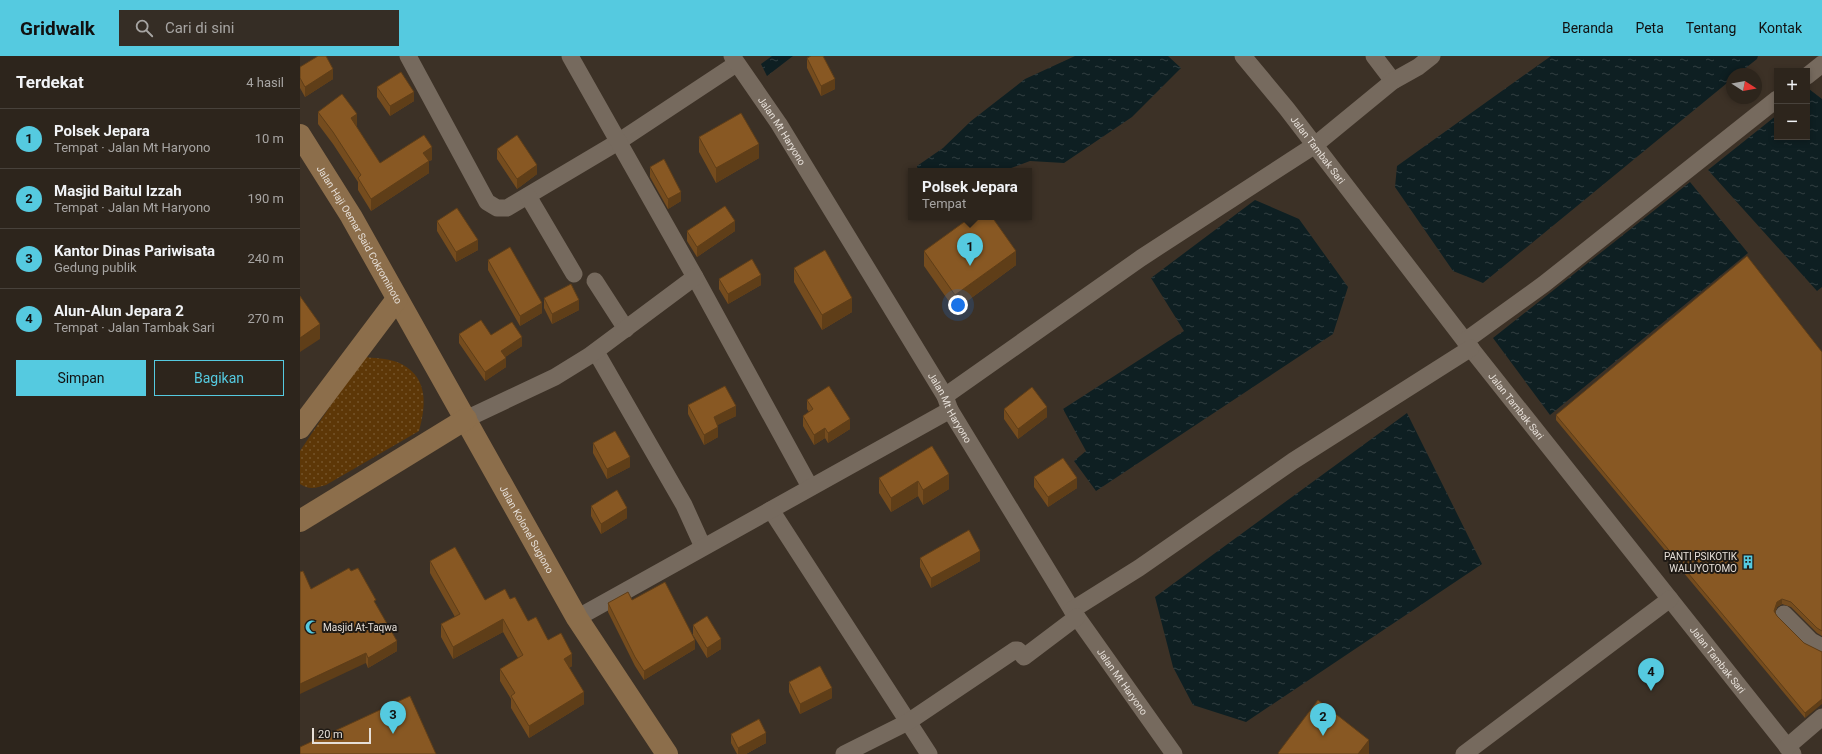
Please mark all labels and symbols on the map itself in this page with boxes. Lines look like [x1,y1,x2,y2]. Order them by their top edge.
north arrow [1726,68,1762,104]
street label: Jalan Mt Haryono [756,94,808,167]
street label: Jalan Tambak Sari [1289,114,1348,186]
street label: Jalan Haji Oemar Said Cokrominoto [315,163,405,306]
pin: 1 [957,233,983,266]
your location [948,295,968,315]
street label: Jalan Mt Haryono [926,370,974,445]
street label: Jalan Tambak Sari [1487,370,1546,441]
street label: Jalan Kolonel Sugiono [498,483,556,575]
place label: PANTI PSIKOTIK WALUYOTOMO [1664,551,1738,574]
building icon: PANTI PSIKOTIK WALUYOTOMO [1740,554,1756,570]
mosque icon: Masjid At-Taqwa [304,619,320,635]
place label: Masjid At-Taqwa [323,622,397,633]
street label: Jalan Tambak Sari [1688,624,1748,695]
street label: Jalan Mt Haryono [1095,646,1150,717]
pin: 4 [1638,658,1664,691]
pin: 3 [380,701,406,734]
pin: 2 [1310,703,1336,736]
scale bar [312,726,371,745]

